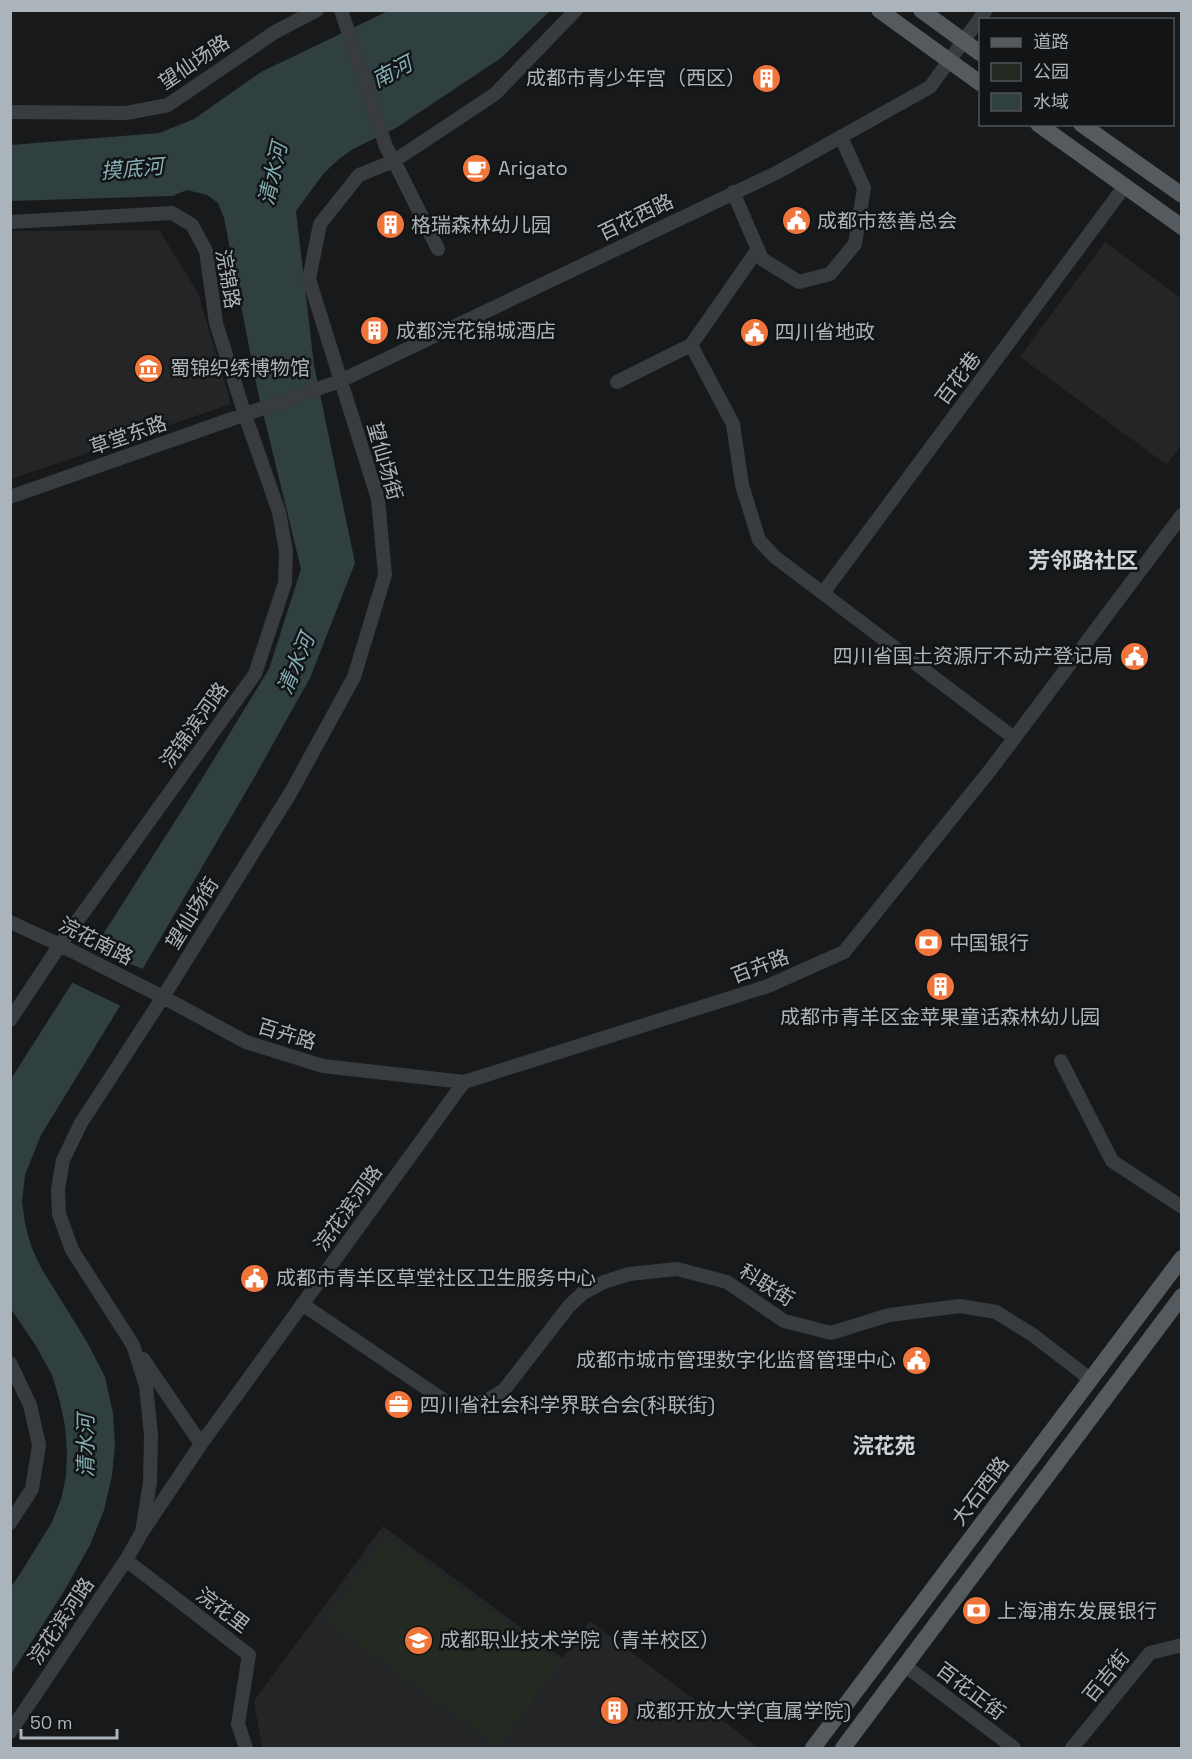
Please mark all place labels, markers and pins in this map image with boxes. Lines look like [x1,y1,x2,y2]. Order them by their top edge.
building icon: 成都市青少年宫（西区） [751,62,783,94]
place label: 成都市青少年宫（西区） [526,65,746,91]
cafe icon: Arigato [461,152,493,184]
place label: Arigato [498,155,568,181]
public building icon: 成都市慈善总会 [780,205,812,237]
place label: 成都市慈善总会 [817,208,957,234]
building icon: 格瑞森林幼儿园 [374,209,406,241]
place label: 格瑞森林幼儿园 [411,212,551,238]
building icon: 成都浣花锦城酒店 [359,315,391,347]
public building icon: 四川省地政 [738,316,770,348]
place label: 成都浣花锦城酒店 [396,318,556,344]
place label: 四川省地政 [775,319,875,345]
museum icon: 蜀锦织绣博物馆 [133,352,165,384]
place label: 蜀锦织绣博物馆 [170,355,310,381]
public building icon: 四川省国土资源厅不动产登记局 [1118,640,1150,672]
place label: 四川省国土资源厅不动产登记局 [833,643,1113,669]
bank icon: 中国银行 [912,927,944,959]
place label: 中国银行 [949,930,1029,956]
building icon: 成都市青羊区金苹果童话森林幼儿园 [924,970,956,1002]
place label: 成都市青羊区金苹果童话森林幼儿园 [780,1004,1100,1030]
public building icon: 成都市青羊区草堂社区卫生服务中心 [239,1262,271,1294]
place label: 成都市青羊区草堂社区卫生服务中心 [276,1265,596,1291]
public building icon: 成都市城市管理数字化监督管理中心 [901,1344,933,1376]
place label: 成都市城市管理数字化监督管理中心 [576,1347,896,1373]
office icon: 四川省社会科学界联合会(科联街) [383,1389,415,1421]
place label: 四川省社会科学界联合会(科联街) [420,1392,715,1418]
bank icon: 上海浦东发展银行 [960,1595,992,1627]
place label: 上海浦东发展银行 [997,1598,1157,1624]
school or university icon: 成都职业技术学院（青羊校区） [403,1624,435,1656]
place label: 成都职业技术学院（青羊校区） [440,1627,720,1653]
building icon: 成都开放大学(直属学院) [599,1695,631,1727]
place label: 成都开放大学(直属学院) [636,1698,851,1724]

